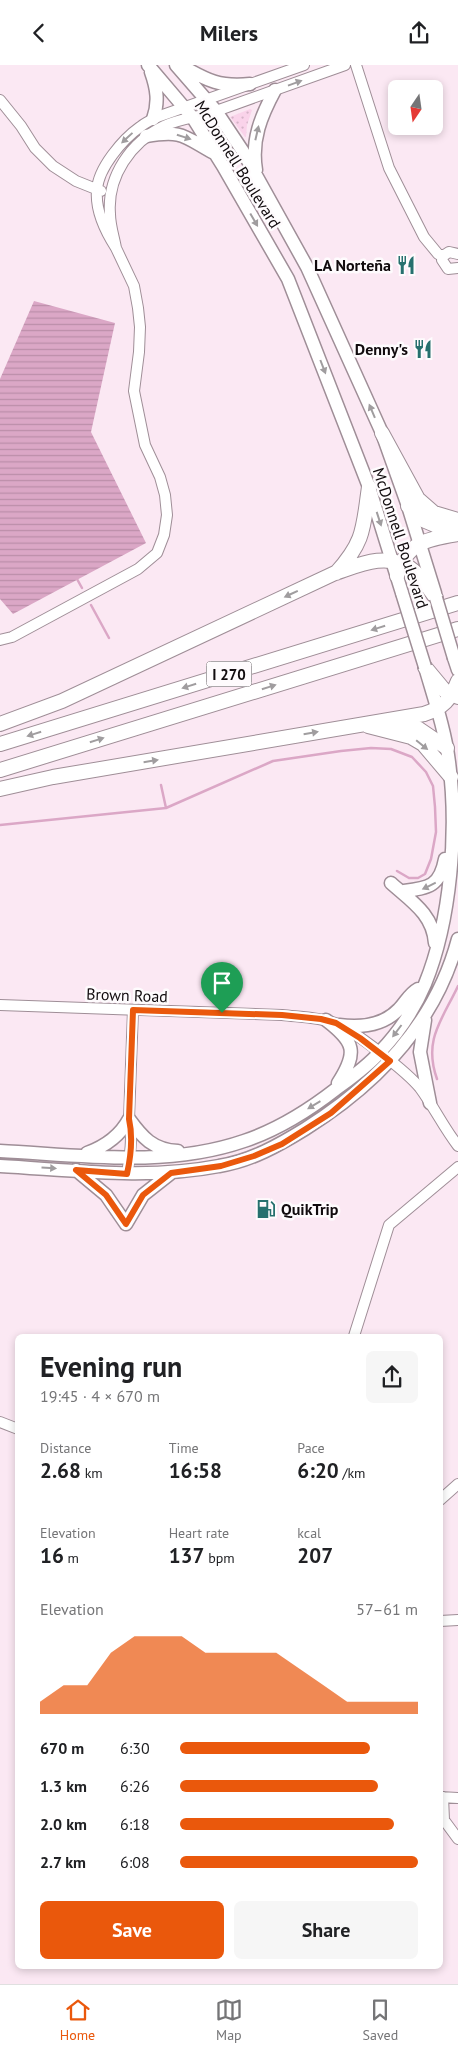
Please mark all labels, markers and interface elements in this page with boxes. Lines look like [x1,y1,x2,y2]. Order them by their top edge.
icon: back [25,19,53,47]
text: Milers [200,19,258,47]
icon: share [405,19,433,47]
one-way arrow [288,79,303,87]
north arrow [388,80,442,135]
map controls [388,80,443,135]
street label: McDonnell Boulevard [191,96,285,232]
one-way arrow [253,126,261,141]
one-way arrow [121,132,133,144]
one-way arrow [176,133,191,141]
one-way arrow [250,212,258,227]
restaurant icon: LA Norteña [395,254,417,276]
place label: LA Norteña [314,255,391,275]
restaurant icon: Denny's [412,338,434,360]
place label: Denny's [355,339,408,359]
one-way arrow [319,359,327,374]
one-way arrow [368,404,376,418]
street label: McDonnell Boulevard [369,465,433,611]
one-way arrow [375,512,383,527]
one-way arrow [284,590,298,598]
one-way arrow [370,624,385,632]
road number: I 270 [206,661,252,687]
one-way arrow [182,683,197,691]
one-way arrow [261,683,276,691]
one-way arrow [304,729,320,737]
one-way arrow [26,730,41,738]
one-way arrow [89,736,104,744]
one-way arrow [415,739,428,750]
one-way arrow [143,756,159,764]
one-way arrow [422,882,436,890]
pin [201,962,243,1013]
icon: arrive [208,969,236,997]
street label: Brown Road [86,984,168,1006]
one-way arrow [391,1024,402,1037]
one-way arrow [307,1101,321,1110]
one-way arrow [41,1165,57,1173]
fuel station icon: QuikTrip [255,1198,277,1220]
place label: QuikTrip [281,1199,339,1219]
text: Evening run [40,1348,182,1385]
button: share [366,1351,418,1403]
text: 19:45 · 4 × 670 m [40,1386,160,1406]
text: Distance [40,1439,91,1457]
text: Time [169,1439,199,1457]
text: Pace [297,1439,325,1457]
text: 2.68 [40,1457,81,1484]
text: 16:58 [169,1457,222,1484]
text: 6:20 [297,1457,339,1484]
text: km [81,1464,103,1482]
text: /km [339,1464,365,1482]
text: Elevation [40,1524,96,1542]
text: Heart rate [169,1524,229,1542]
text: kcal [297,1524,321,1542]
text: 16 [40,1542,64,1569]
text: 137 [169,1542,204,1569]
text: 207 [297,1542,333,1569]
text: m [64,1549,79,1567]
text: bpm [204,1549,235,1567]
text: Elevation [40,1599,104,1619]
text: 57–61 m [356,1599,418,1619]
text: 670 m [40,1738,84,1758]
text: 6:30 [120,1738,150,1758]
text: 1.3 km [40,1776,87,1796]
text: 6:26 [120,1776,150,1796]
text: 2.0 km [40,1814,87,1834]
text: 6:18 [120,1814,150,1834]
text: 2.7 km [40,1852,86,1872]
text: 6:08 [120,1852,150,1872]
button: Save [40,1901,224,1959]
button: Share [234,1901,418,1959]
tab: Home [60,1996,95,2044]
tab: Map [215,1996,243,2044]
tab: Saved [363,1996,398,2044]

